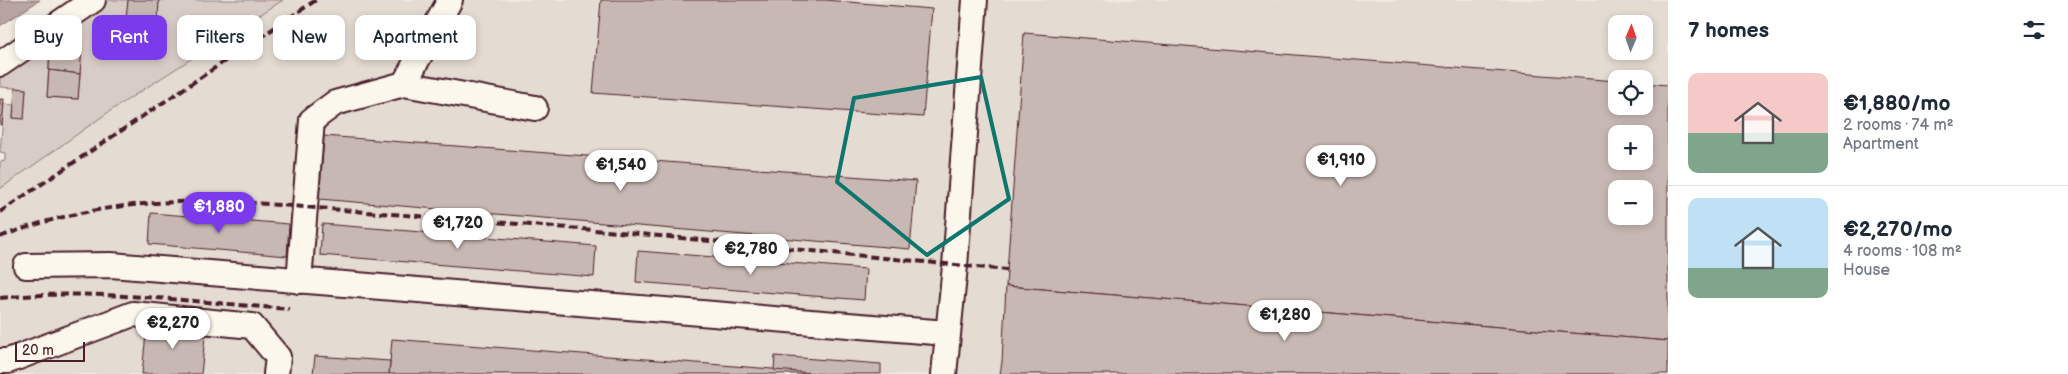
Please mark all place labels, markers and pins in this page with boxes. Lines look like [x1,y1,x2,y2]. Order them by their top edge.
pin: €1,910 [1300,144,1382,187]
pin: €1,540 [580,150,662,192]
pin: €1,880 [178,192,260,234]
pin: €1,720 [417,208,499,250]
pin: €2,780 [710,234,792,276]
pin: €1,280 [1244,300,1326,342]
pin: €2,270 [132,308,214,350]

